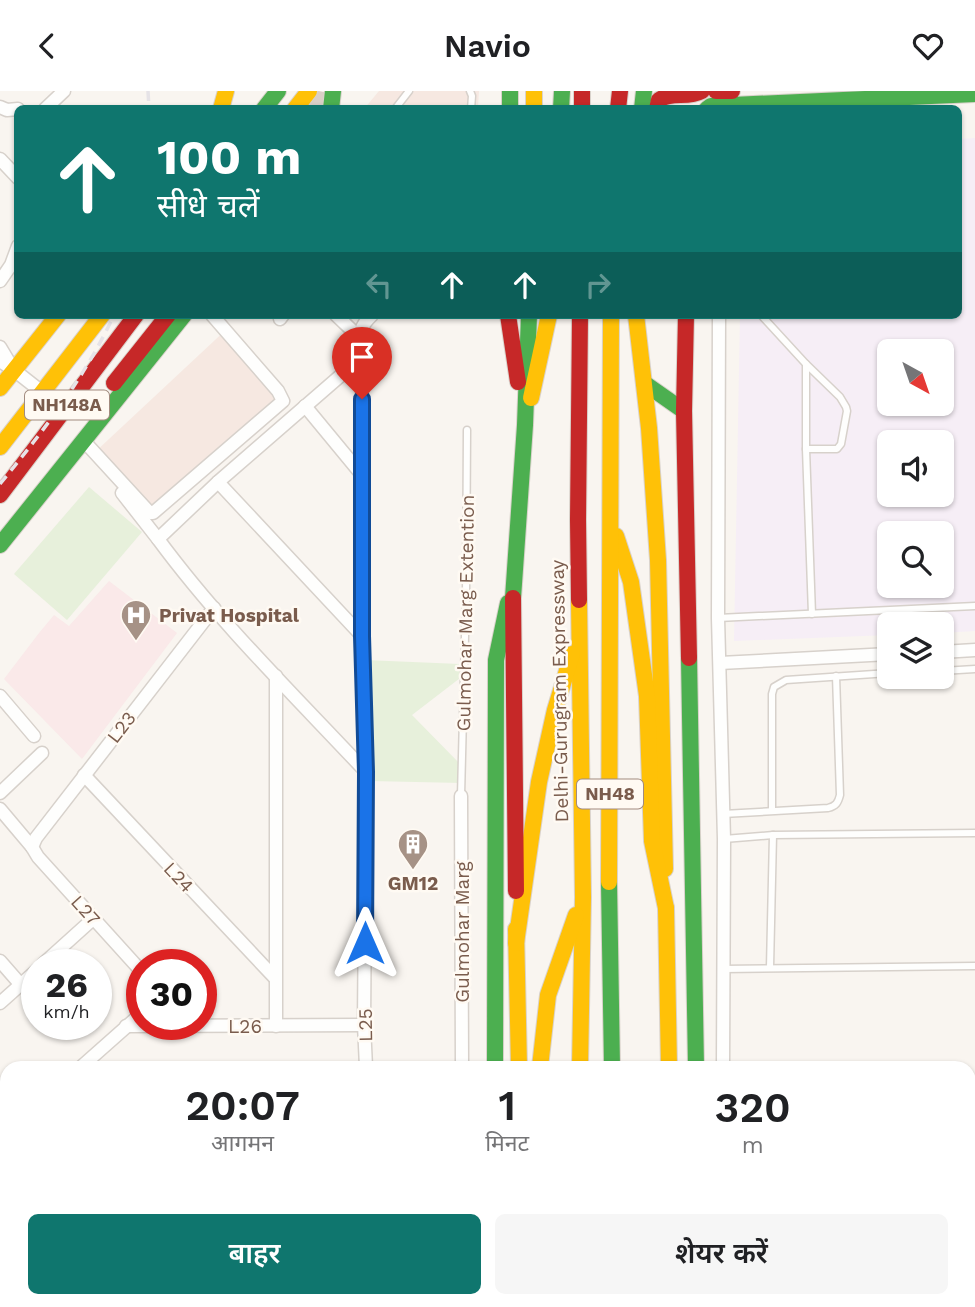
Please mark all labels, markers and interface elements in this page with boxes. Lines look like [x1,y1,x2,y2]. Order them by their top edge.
icon: back [28,27,66,65]
text: Navio [444,27,531,65]
icon: heart [909,27,947,65]
text: 100 m [157,128,301,186]
icon: ahead [42,133,133,224]
text: सीधे चलें [157,187,260,225]
icon: left [360,266,398,304]
icon: ahead [433,266,471,304]
icon: ahead [506,266,544,304]
icon: right [579,266,617,304]
pin [332,327,392,399]
icon: arrive [343,338,381,376]
north arrow [877,339,954,417]
map controls [877,339,954,689]
road number: NH148A [25,391,109,419]
button: sound [877,430,954,507]
street label: Gulmohar Marg Extention [452,494,479,732]
button: search [877,521,954,598]
street label: Delhi-Gurugram Expressway [546,559,573,822]
hospital icon: Privat Hospital [119,598,153,642]
place label: Privat Hospital [159,604,300,627]
button: layers [877,612,954,689]
street label: L23 [102,707,141,748]
road number: NH48 [577,779,643,809]
building icon: GM12 [396,827,430,871]
street label: L24 [159,857,198,897]
street label: Gulmohar Marg [451,860,474,1003]
place label: GM12 [388,872,438,895]
street label: L27 [66,890,105,930]
position arrow [328,906,402,980]
speed limit sign: 30 [126,949,217,1040]
text: 26 [45,964,88,1006]
text: km/h [43,1001,90,1022]
street label: L25 [354,1008,377,1042]
street label: L26 [228,1015,262,1038]
text: 20:07 [185,1081,300,1130]
text: 1 [498,1081,516,1130]
text: 320 [714,1083,791,1132]
text: आगमन [211,1130,274,1157]
text: मिनट [485,1130,529,1157]
text: m [742,1132,764,1159]
button: बाहर [28,1214,481,1294]
button: शेयर करें [495,1214,948,1294]

